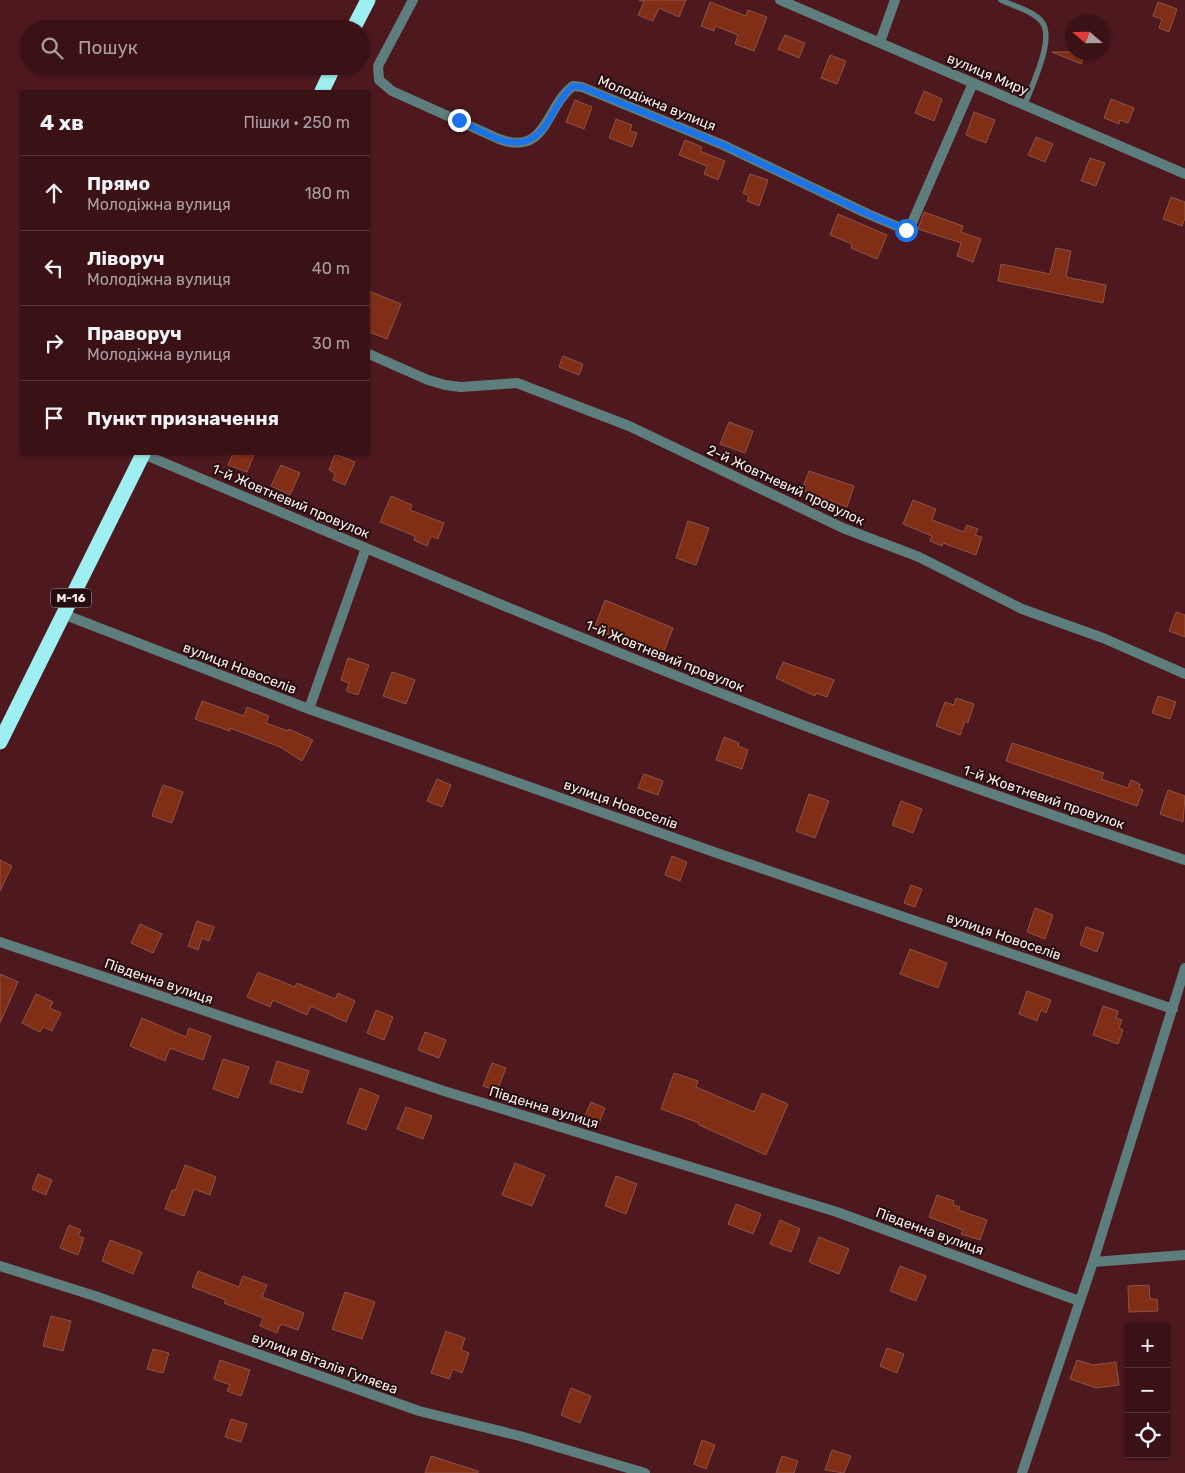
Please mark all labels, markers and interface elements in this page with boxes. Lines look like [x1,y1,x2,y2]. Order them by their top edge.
north arrow [1065,15,1110,60]
search box [20,20,370,75]
icon: search [38,34,66,62]
text: Пошук [78,36,138,59]
street label: вулиця Миру [945,50,1031,99]
street label: Молодіжна вулиця [595,72,718,135]
route end [448,109,471,132]
text: 4 хв [40,110,84,135]
text: Пішки · 250 m [243,113,350,132]
text: Прямо [87,172,150,195]
icon: ahead [40,179,68,207]
text: 180 m [305,184,350,203]
text: Молодіжна вулиця [87,195,231,214]
route start [895,219,918,242]
text: Ліворуч [87,247,164,270]
icon: left [40,254,68,282]
text: 40 m [312,259,350,278]
text: Молодіжна вулиця [87,270,231,289]
text: Праворуч [87,322,182,345]
icon: right [40,329,68,357]
text: 30 m [312,334,350,353]
text: Молодіжна вулиця [87,345,231,364]
icon: arrive [40,404,68,432]
text: Пункт призначення [87,407,279,430]
street label: 2-й Жовтневий провулок [704,441,868,530]
street label: 1-й Жовтневий провулок [209,460,373,543]
road number: М-16 [51,588,91,608]
street label: 1-й Жовтневий провулок [583,617,747,696]
street label: вулиця Новоселів [181,639,299,698]
street label: 1-й Жовтневий провулок [961,762,1127,833]
street label: вулиця Новоселів [561,776,680,833]
street label: вулиця Новоселів [944,909,1064,964]
street label: Південна вулиця [102,955,215,1008]
street label: Південна вулиця [487,1083,601,1132]
street label: Південна вулиця [873,1204,986,1259]
map controls [1125,1323,1170,1458]
button: + [1125,1323,1170,1368]
street label: вулиця Віталія Гуляєва [249,1329,400,1398]
button: − [1125,1368,1170,1413]
button: locate [1125,1413,1170,1458]

